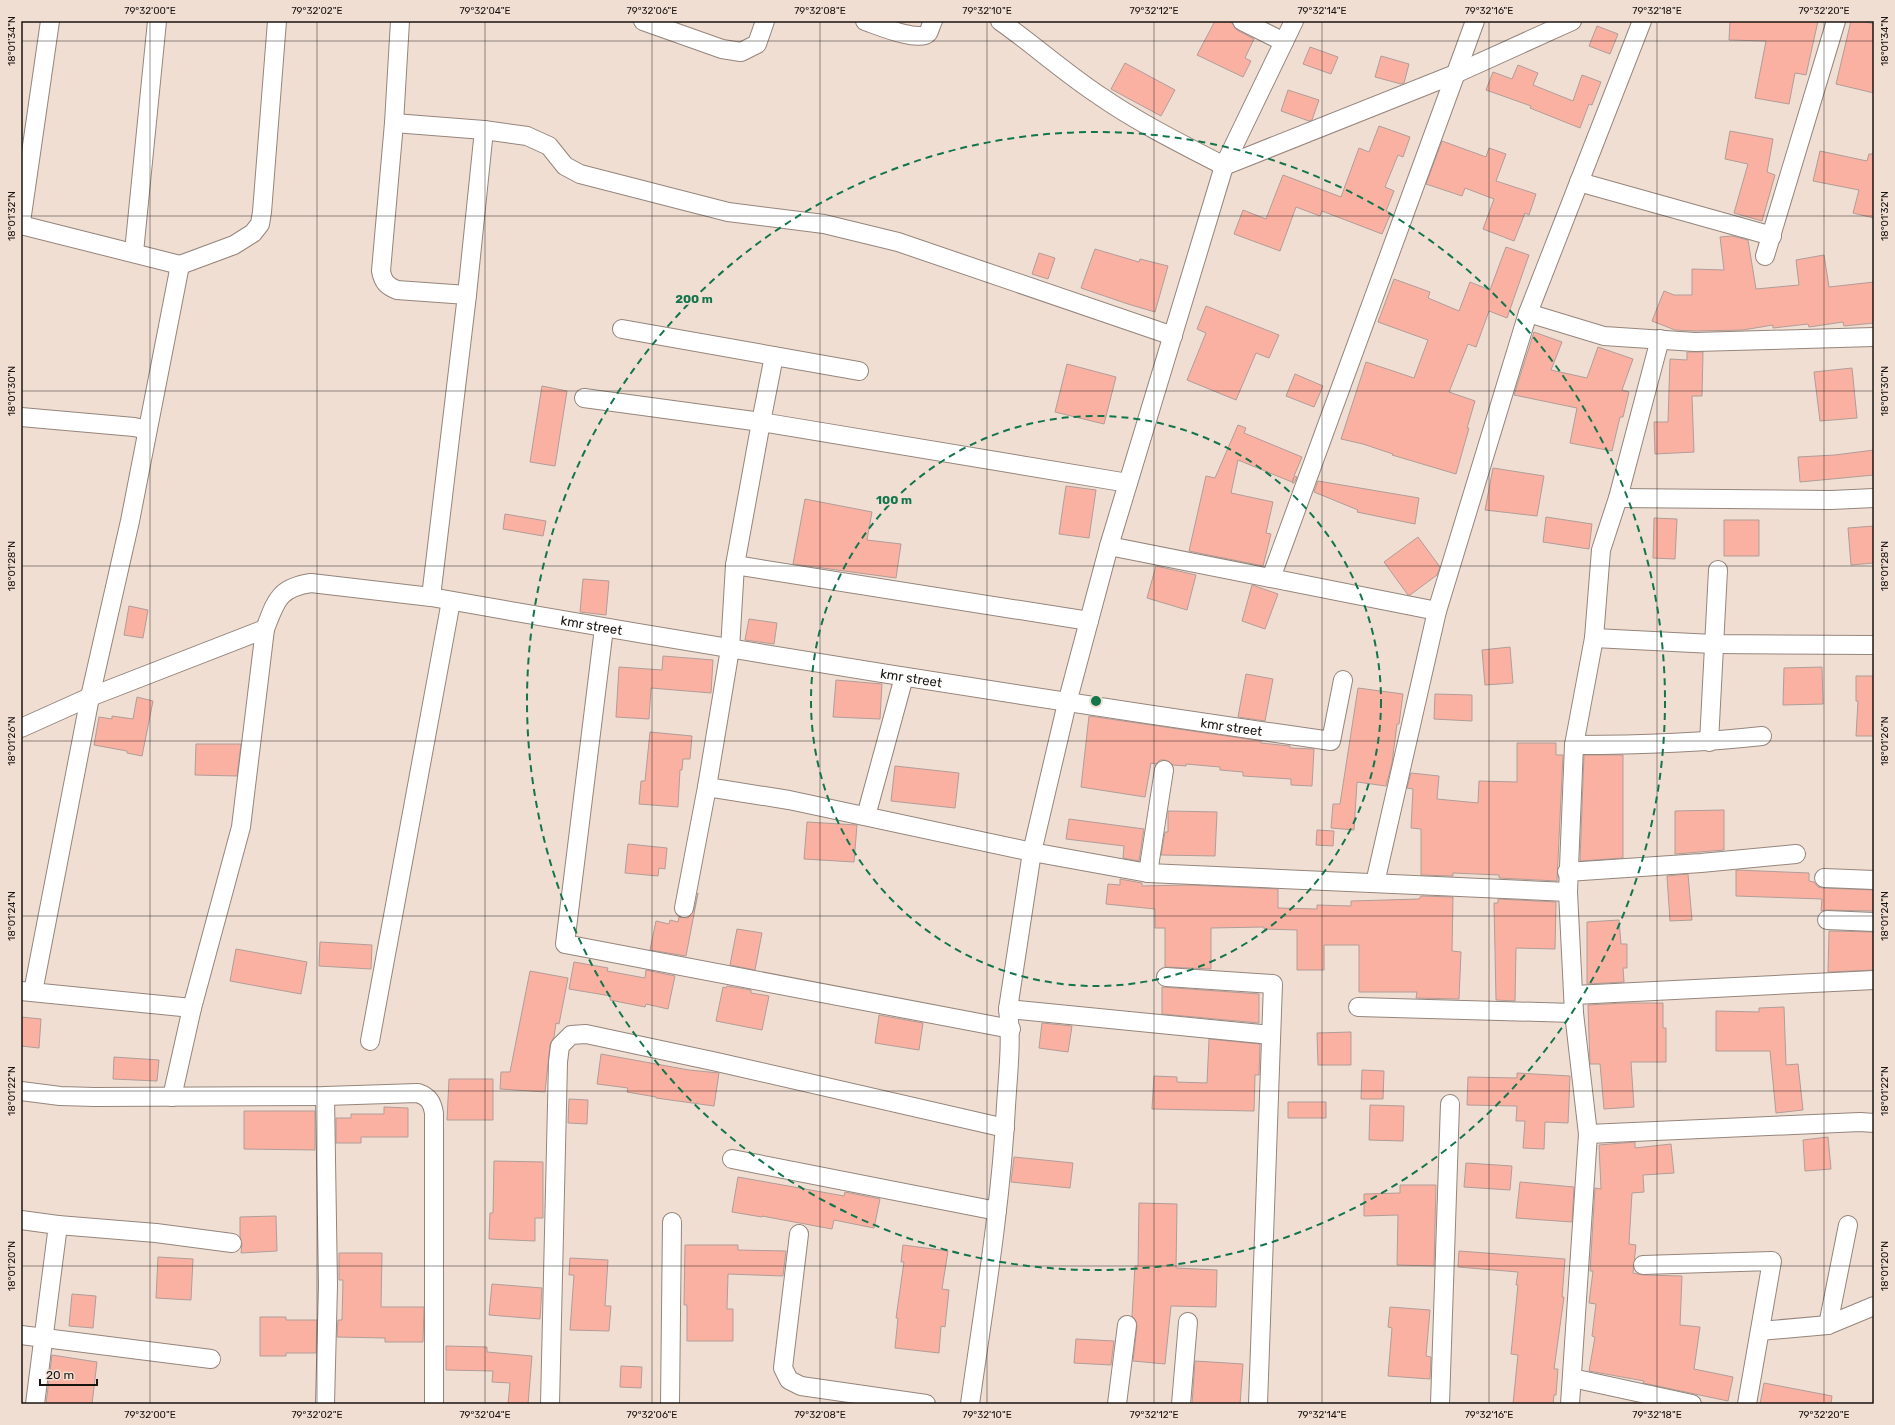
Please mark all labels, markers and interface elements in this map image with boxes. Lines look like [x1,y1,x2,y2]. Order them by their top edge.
text: 79°32'00"E [124,5,176,17]
text: 79°32'02"E [291,5,343,17]
text: 79°32'04"E [459,5,511,17]
text: 79°32'06"E [627,5,677,17]
text: 79°32'08"E [794,5,846,17]
text: 79°32'10"E [962,5,1012,17]
text: 79°32'12"E [1130,5,1178,17]
text: 79°32'14"E [1297,5,1347,17]
text: 79°32'16"E [1465,5,1513,17]
text: 79°32'18"E [1632,5,1682,17]
text: 79°32'20"E [1798,5,1850,17]
text: 18°01'34"N [6,16,18,66]
text: 18°01'34"N [1879,16,1891,66]
text: 18°01'32"N [6,191,18,241]
text: 18°01'32"N [1879,191,1891,241]
text: 200 m [675,292,713,306]
text: 18°01'30"N [6,366,18,416]
text: 18°01'30"N [1879,366,1891,416]
text: 100 m [876,493,912,507]
text: 18°01'28"N [6,541,18,591]
text: 18°01'28"N [1879,541,1891,591]
street label: kmr street [560,613,623,638]
street label: kmr street [879,666,943,690]
centre of rings [1089,694,1103,708]
street label: kmr street [1200,715,1263,739]
text: 18°01'26"N [6,716,18,766]
text: 18°01'26"N [1879,716,1891,766]
text: 18°01'24"N [6,891,18,941]
text: 18°01'24"N [1879,891,1891,941]
text: 18°01'22"N [6,1066,18,1116]
text: 18°01'22"N [1879,1066,1891,1116]
text: 18°01'20"N [6,1241,18,1291]
text: 18°01'20"N [1879,1241,1891,1291]
scale bar [40,1361,97,1387]
text: 20 m [46,1368,74,1382]
text: 79°32'00"E [124,1409,176,1421]
text: 79°32'02"E [291,1409,343,1421]
text: 79°32'04"E [459,1409,511,1421]
text: 79°32'06"E [627,1409,677,1421]
text: 79°32'08"E [794,1409,846,1421]
text: 79°32'10"E [962,1409,1012,1421]
text: 79°32'12"E [1130,1409,1178,1421]
text: 79°32'14"E [1297,1409,1347,1421]
text: 79°32'16"E [1465,1409,1513,1421]
text: 79°32'18"E [1632,1409,1682,1421]
text: 79°32'20"E [1798,1409,1850,1421]

